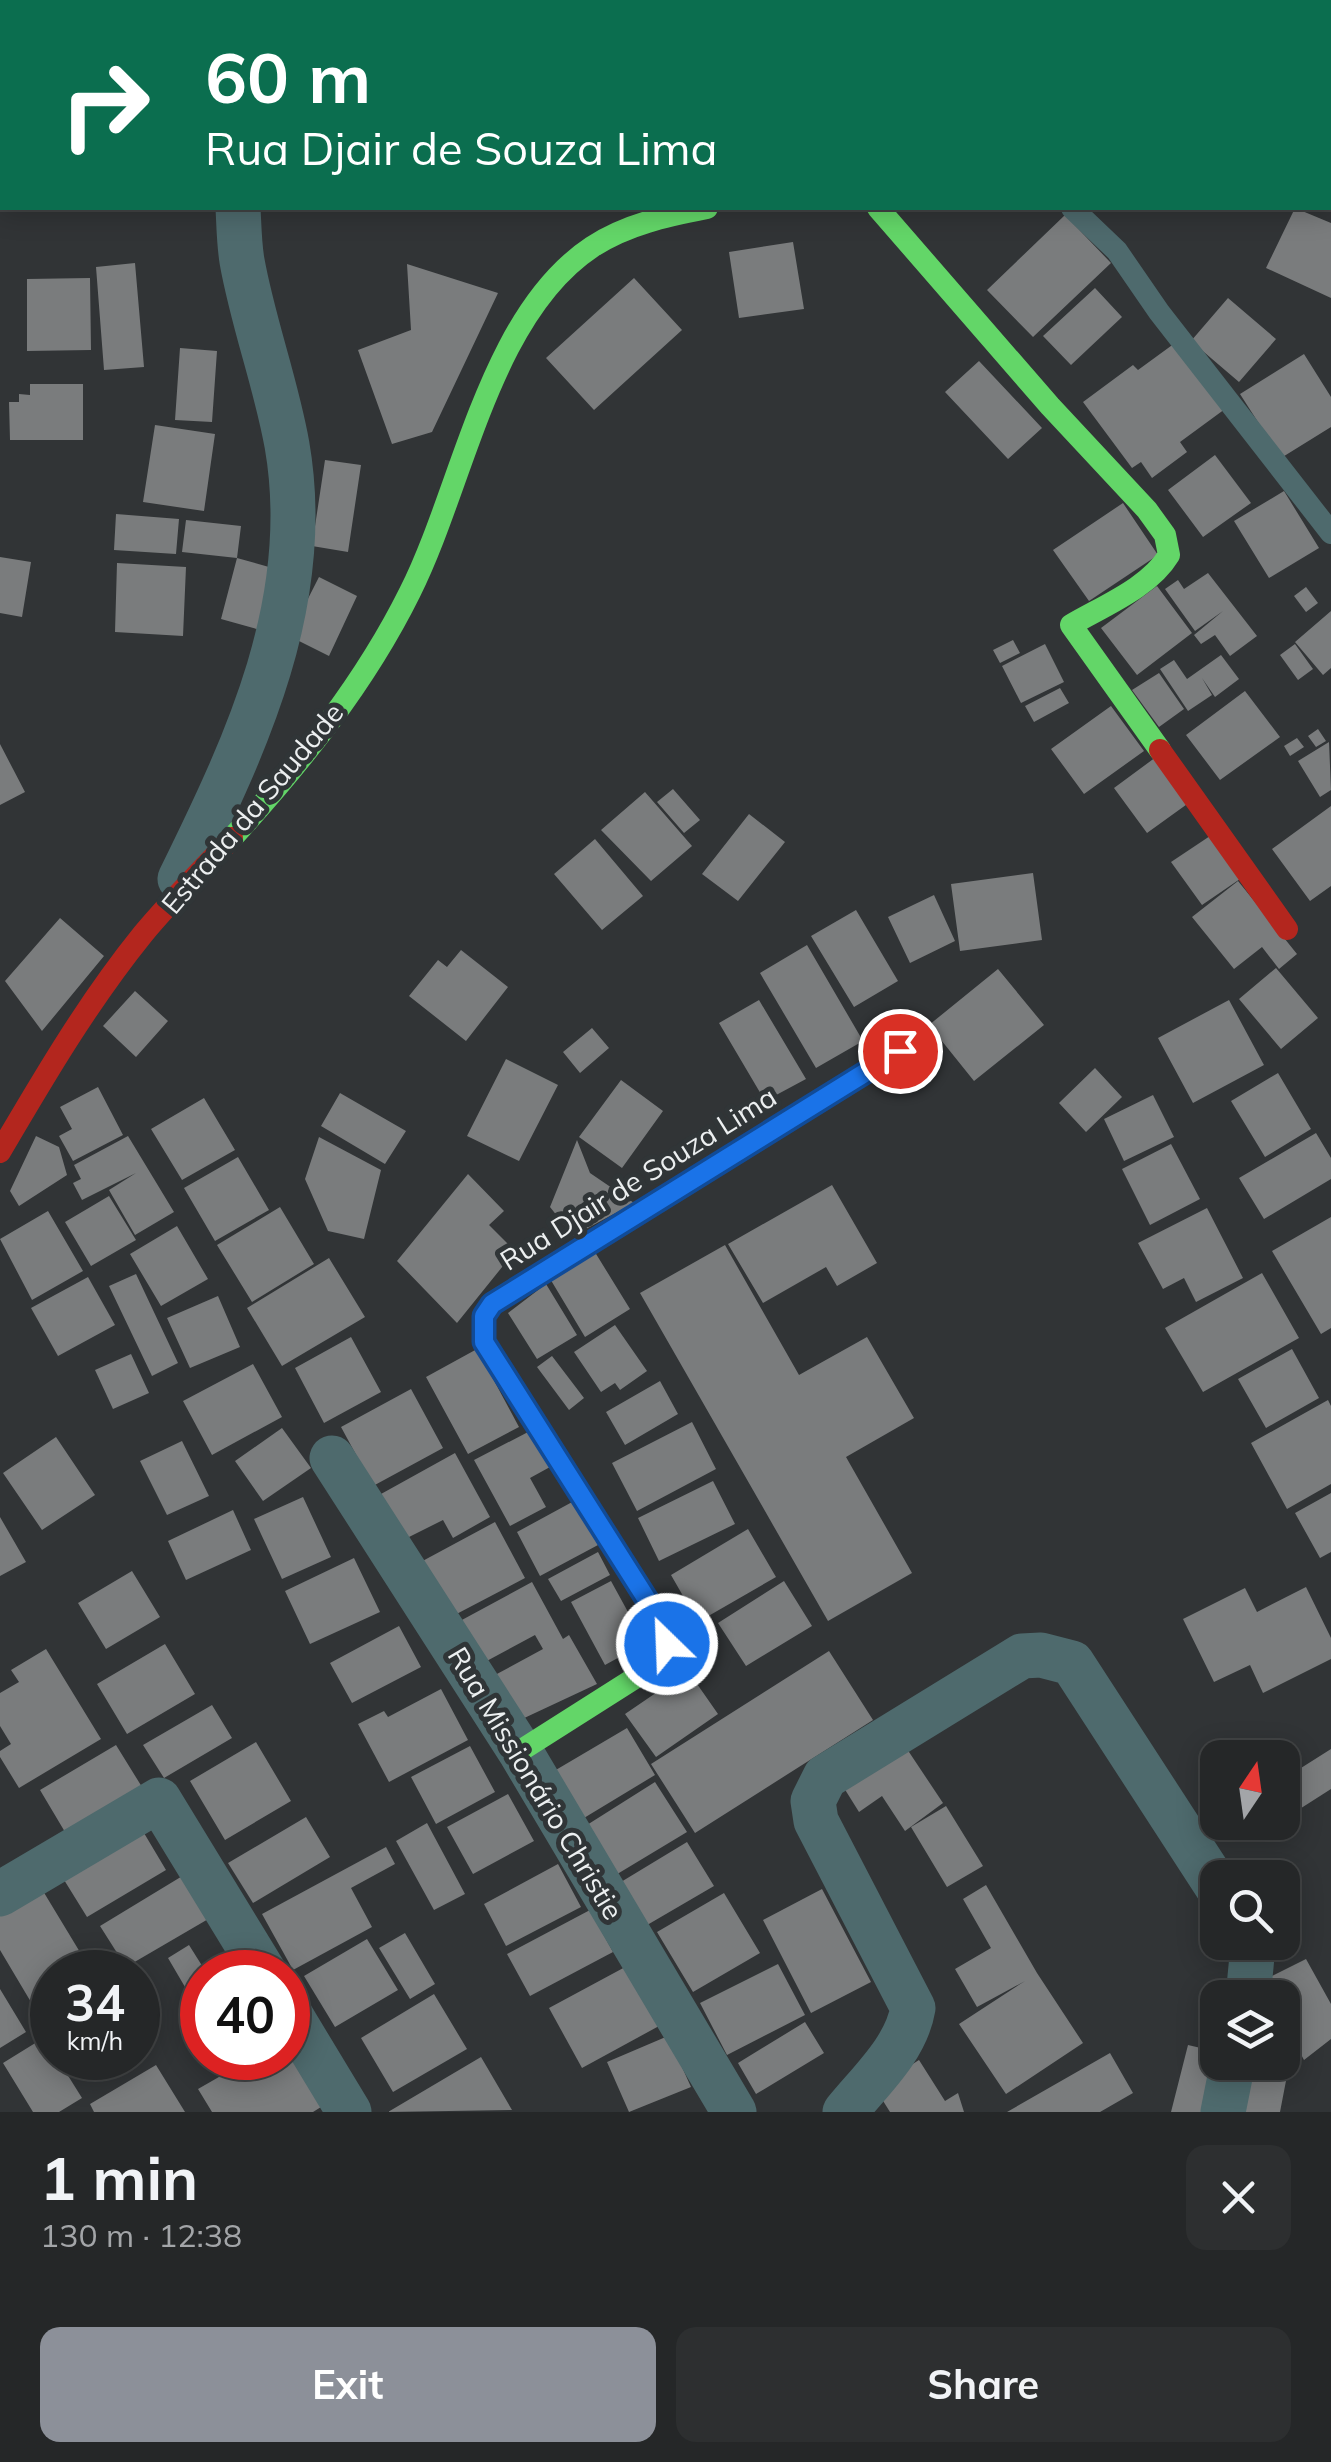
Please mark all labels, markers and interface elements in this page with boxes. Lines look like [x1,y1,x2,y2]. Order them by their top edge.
text: 60 m [205,33,371,121]
icon: right [40,40,170,170]
text: Rua Djair de Souza Lima [205,120,718,176]
street label: Estrada da Saudade [154,695,350,921]
pin [858,1009,943,1094]
icon: arrive [873,1024,928,1079]
street label: Rua Djair de Souza Lima [494,1079,782,1277]
position arrow [615,1592,719,1696]
street label: Rua Missionário Christie [441,1640,631,1926]
north arrow [1200,1740,1300,1840]
map controls [1200,1740,1300,2080]
button: search [1200,1860,1300,1960]
speed limit sign: 40 [180,1950,310,2080]
text: 34 [65,1971,125,2034]
button: layers [1200,1980,1300,2080]
text: km/h [67,2025,123,2056]
text: 1 min [40,2140,198,2215]
button: close [1186,2145,1291,2250]
text: 130 m · 12:38 [40,2215,242,2255]
button: Exit [40,2327,656,2442]
button: Share [676,2327,1291,2442]

